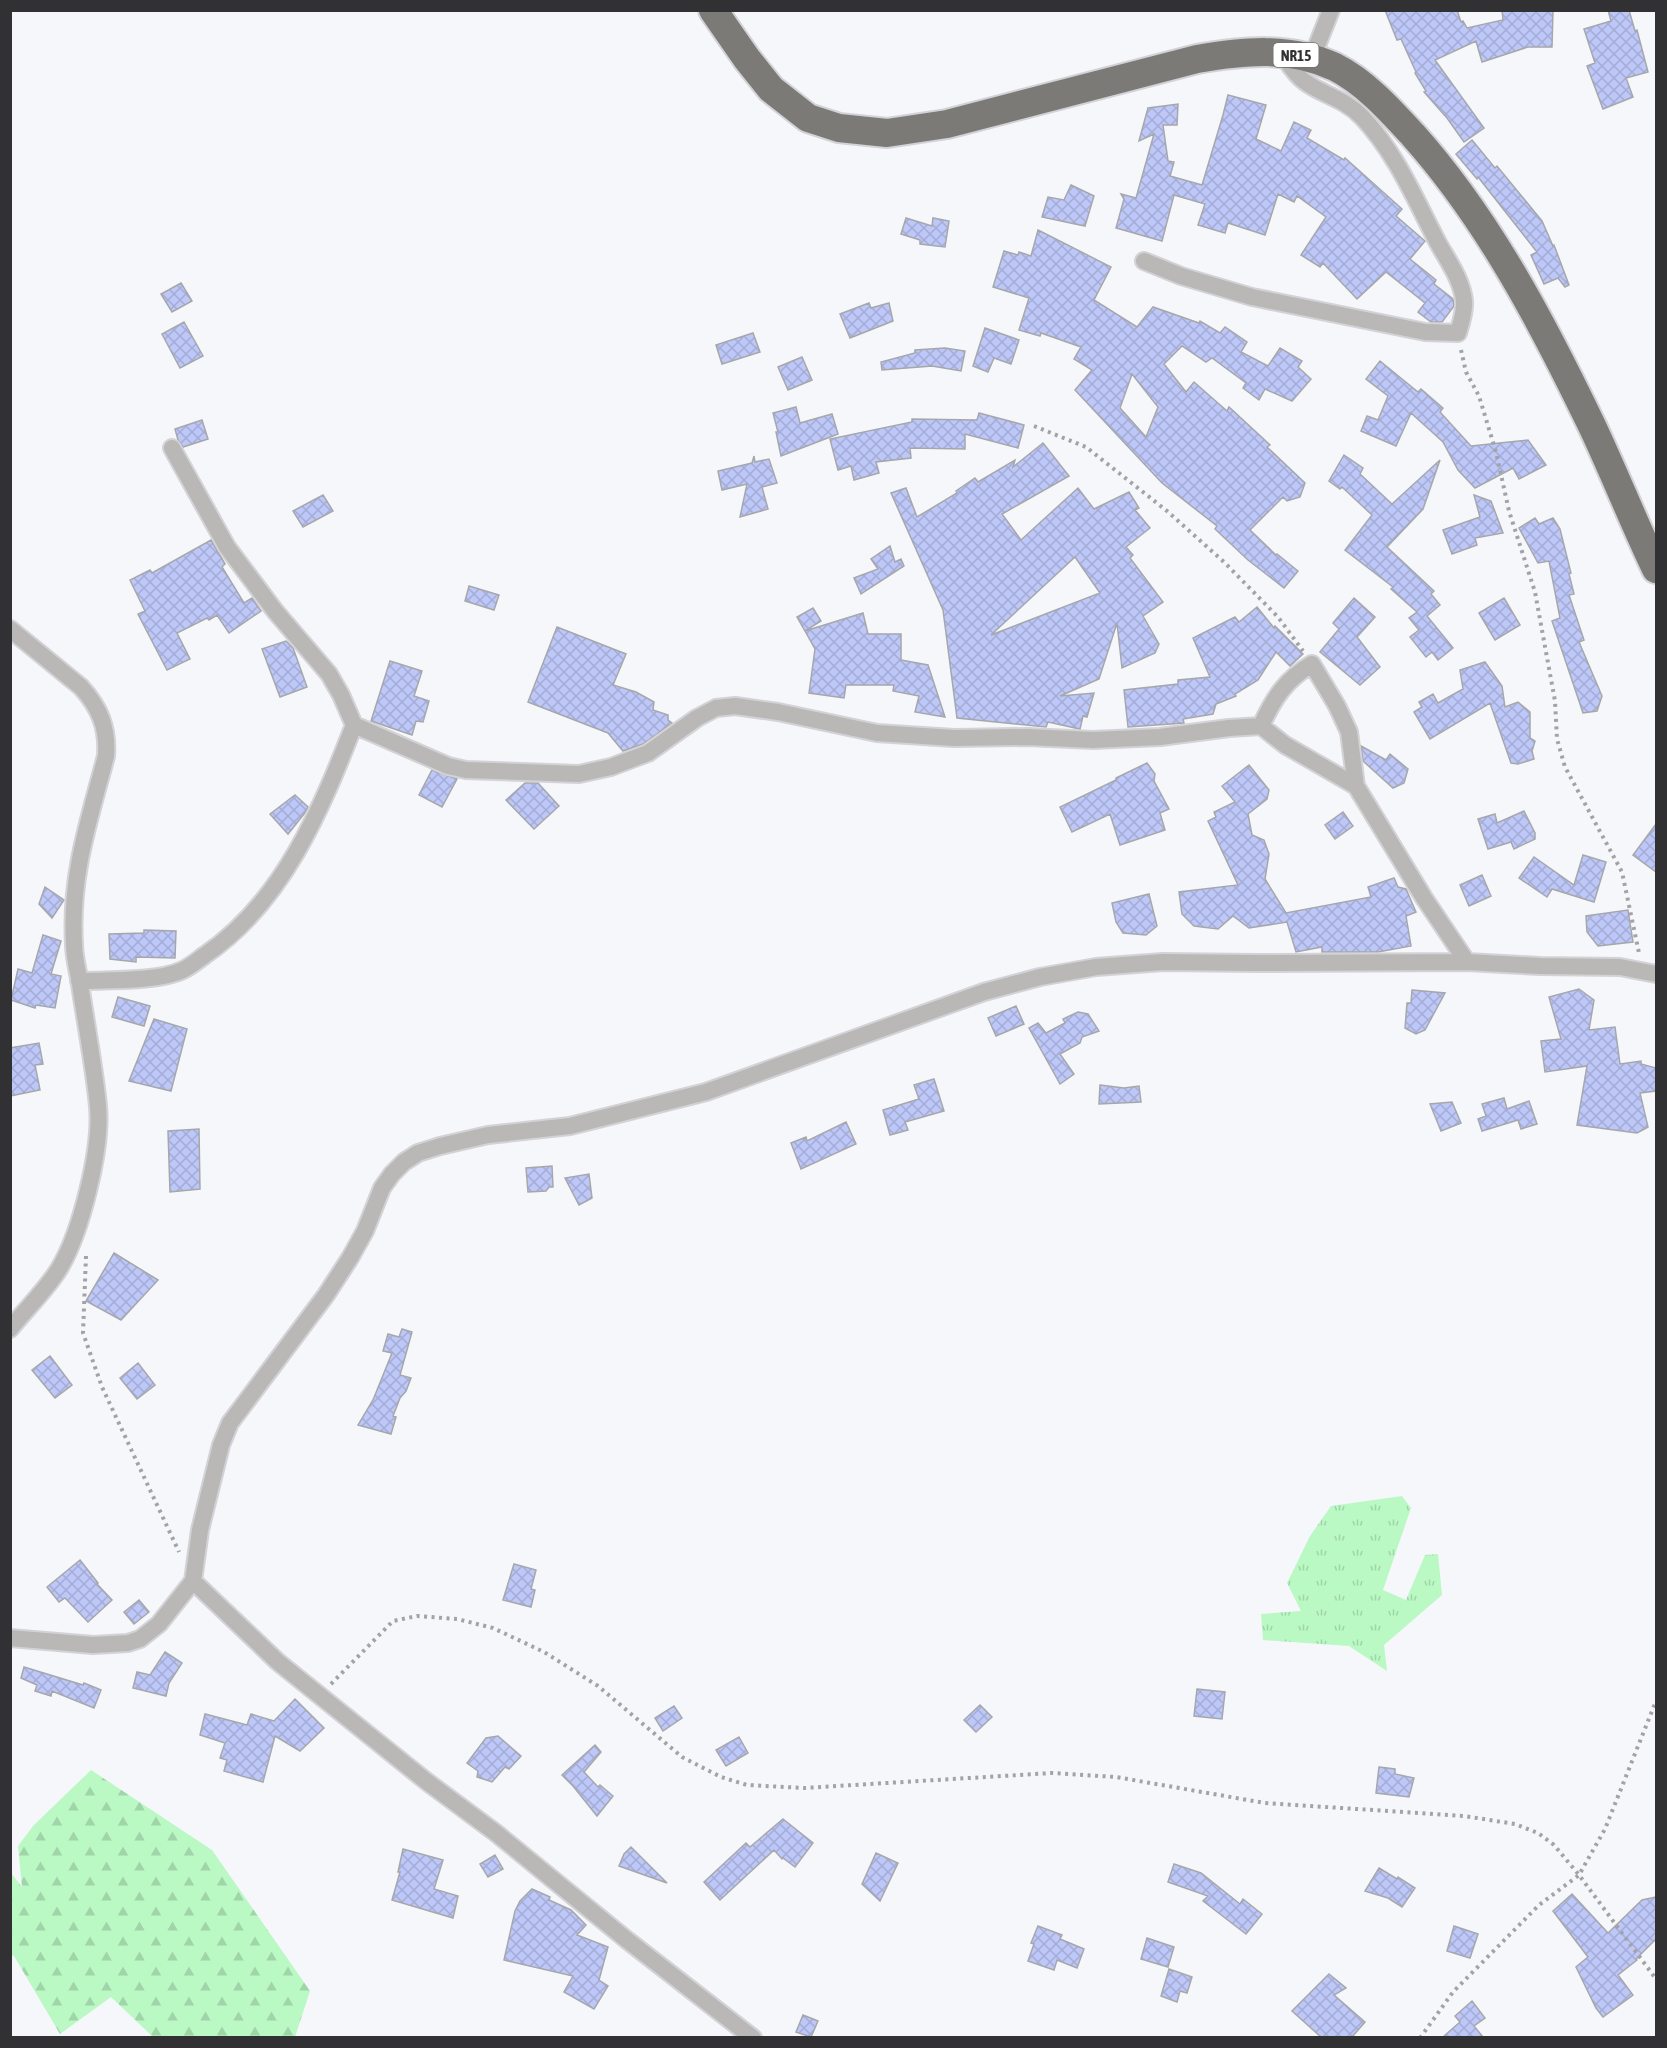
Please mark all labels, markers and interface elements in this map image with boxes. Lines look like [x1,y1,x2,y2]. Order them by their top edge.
road number: NR15 [1274,43,1318,67]

